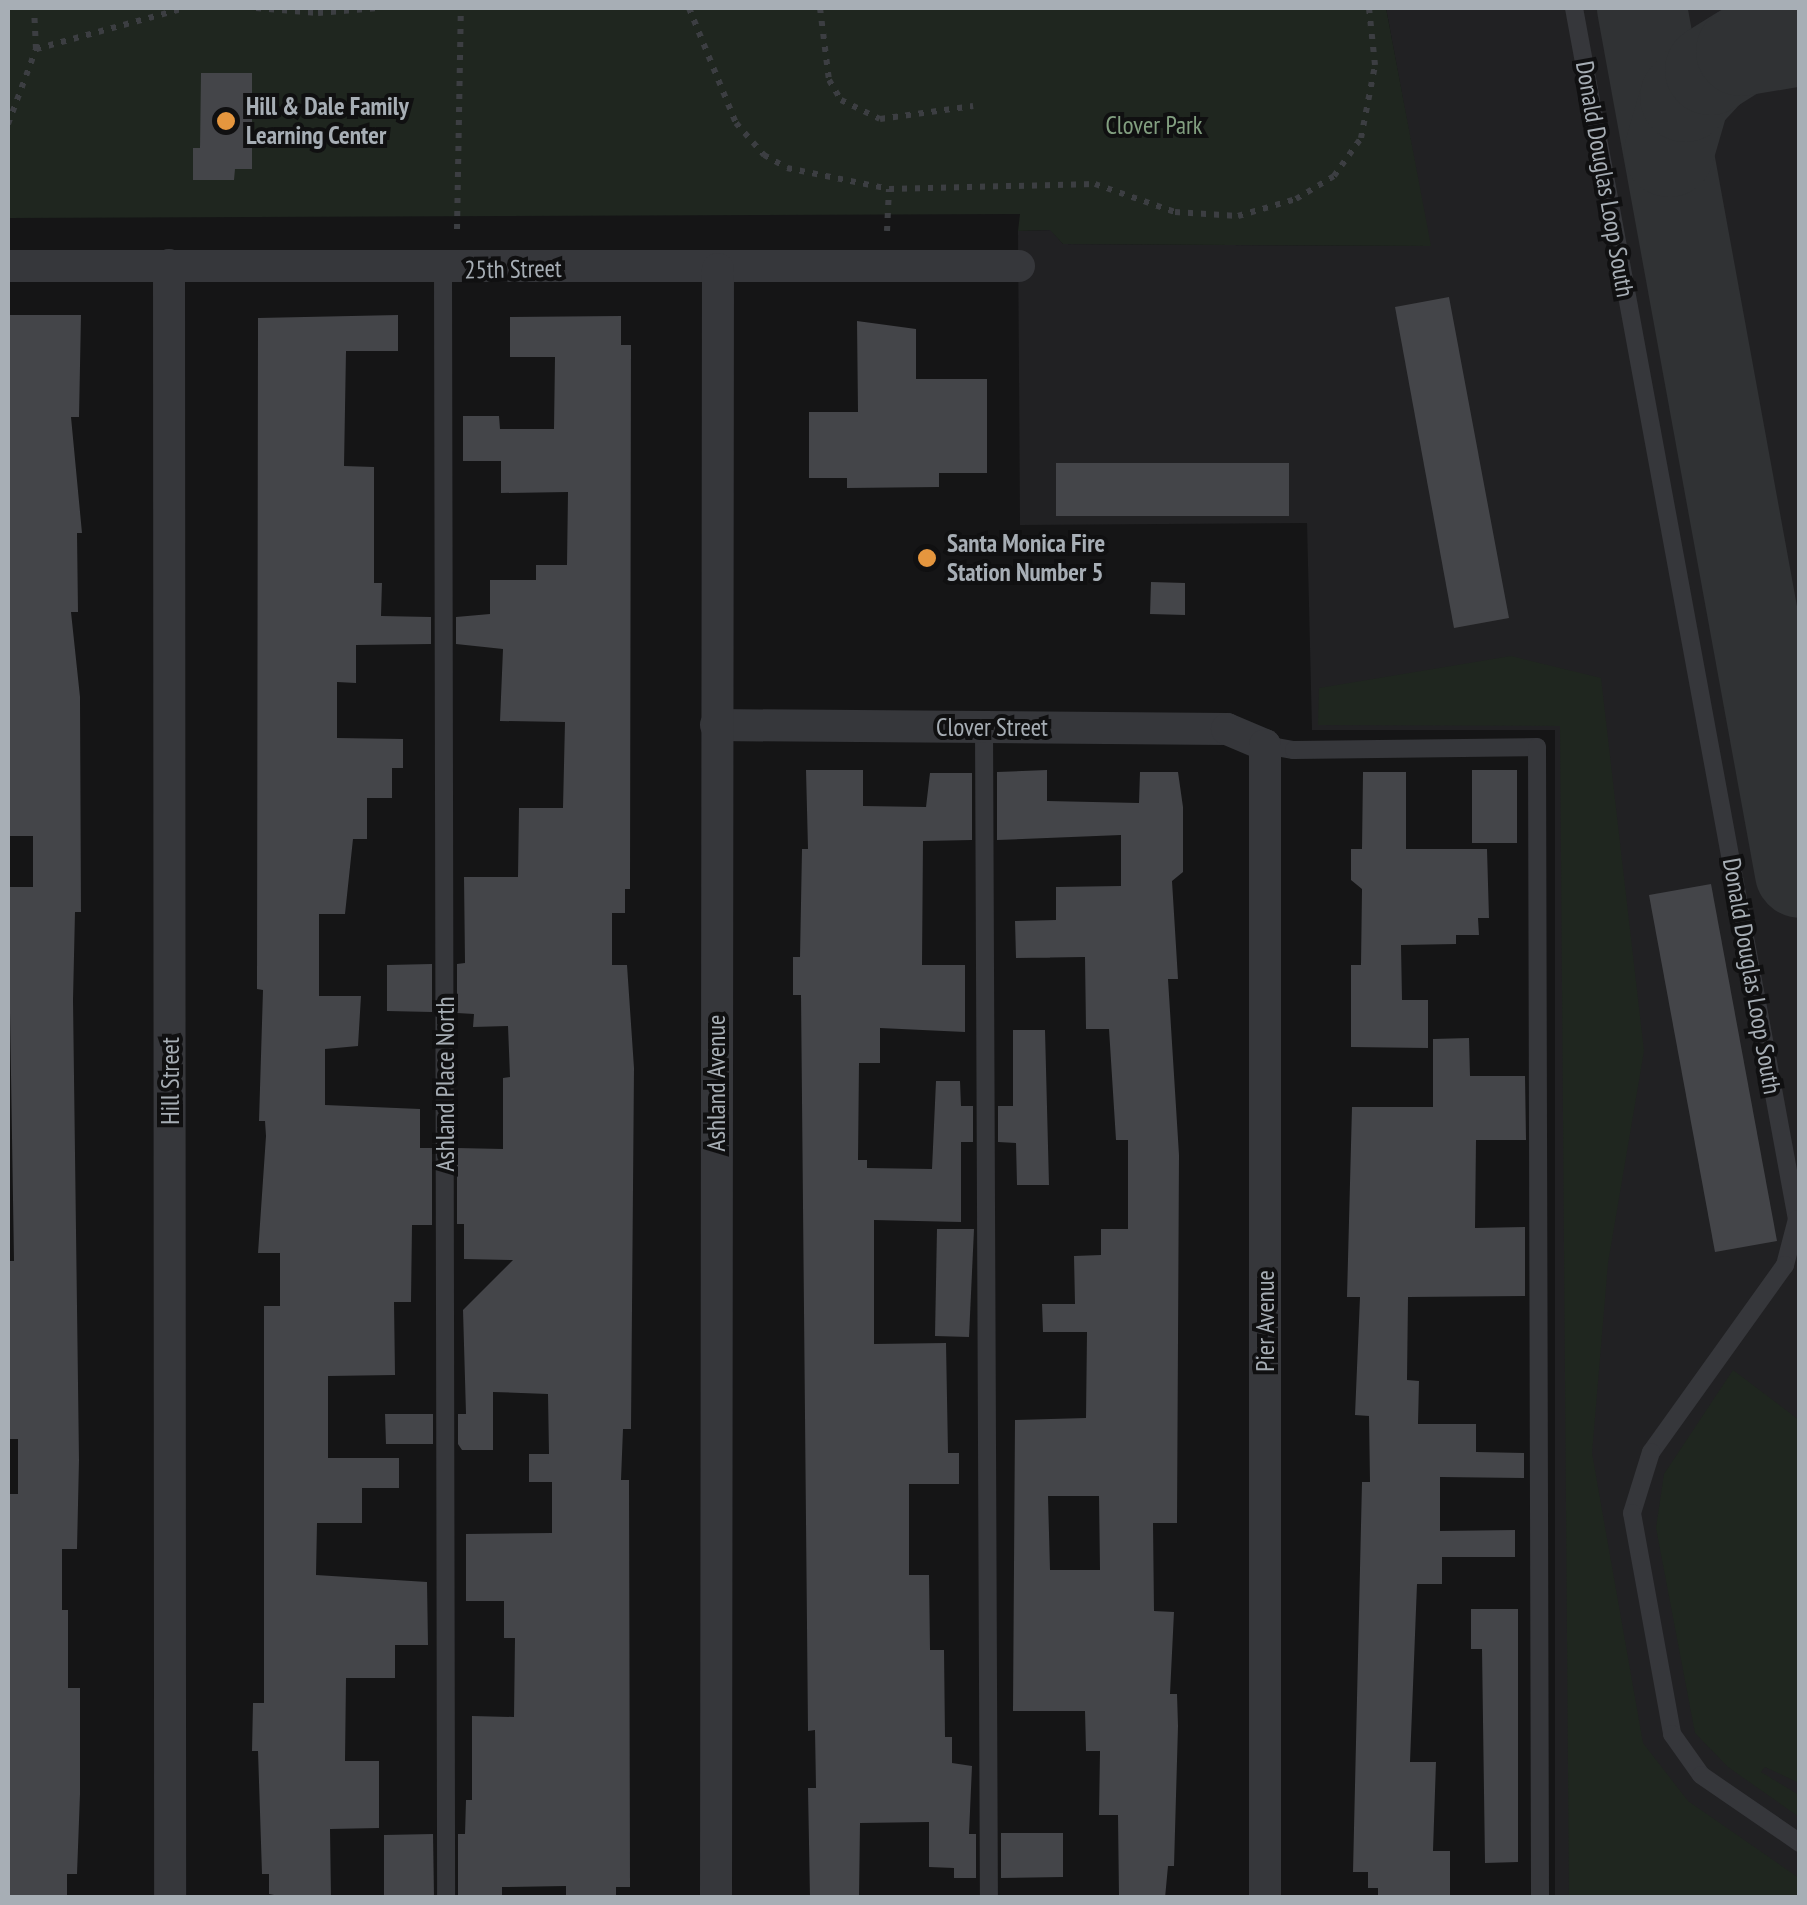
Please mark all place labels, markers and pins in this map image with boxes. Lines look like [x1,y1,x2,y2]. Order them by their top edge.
place label: Hill & Dale Family Learning Center [246,92,409,151]
marker: Hill & Dale Family Learning Center [215,110,237,132]
place label: Santa Monica Fire Station Number 5 [947,529,1105,588]
marker: Santa Monica Fire Station Number 5 [916,547,938,569]

